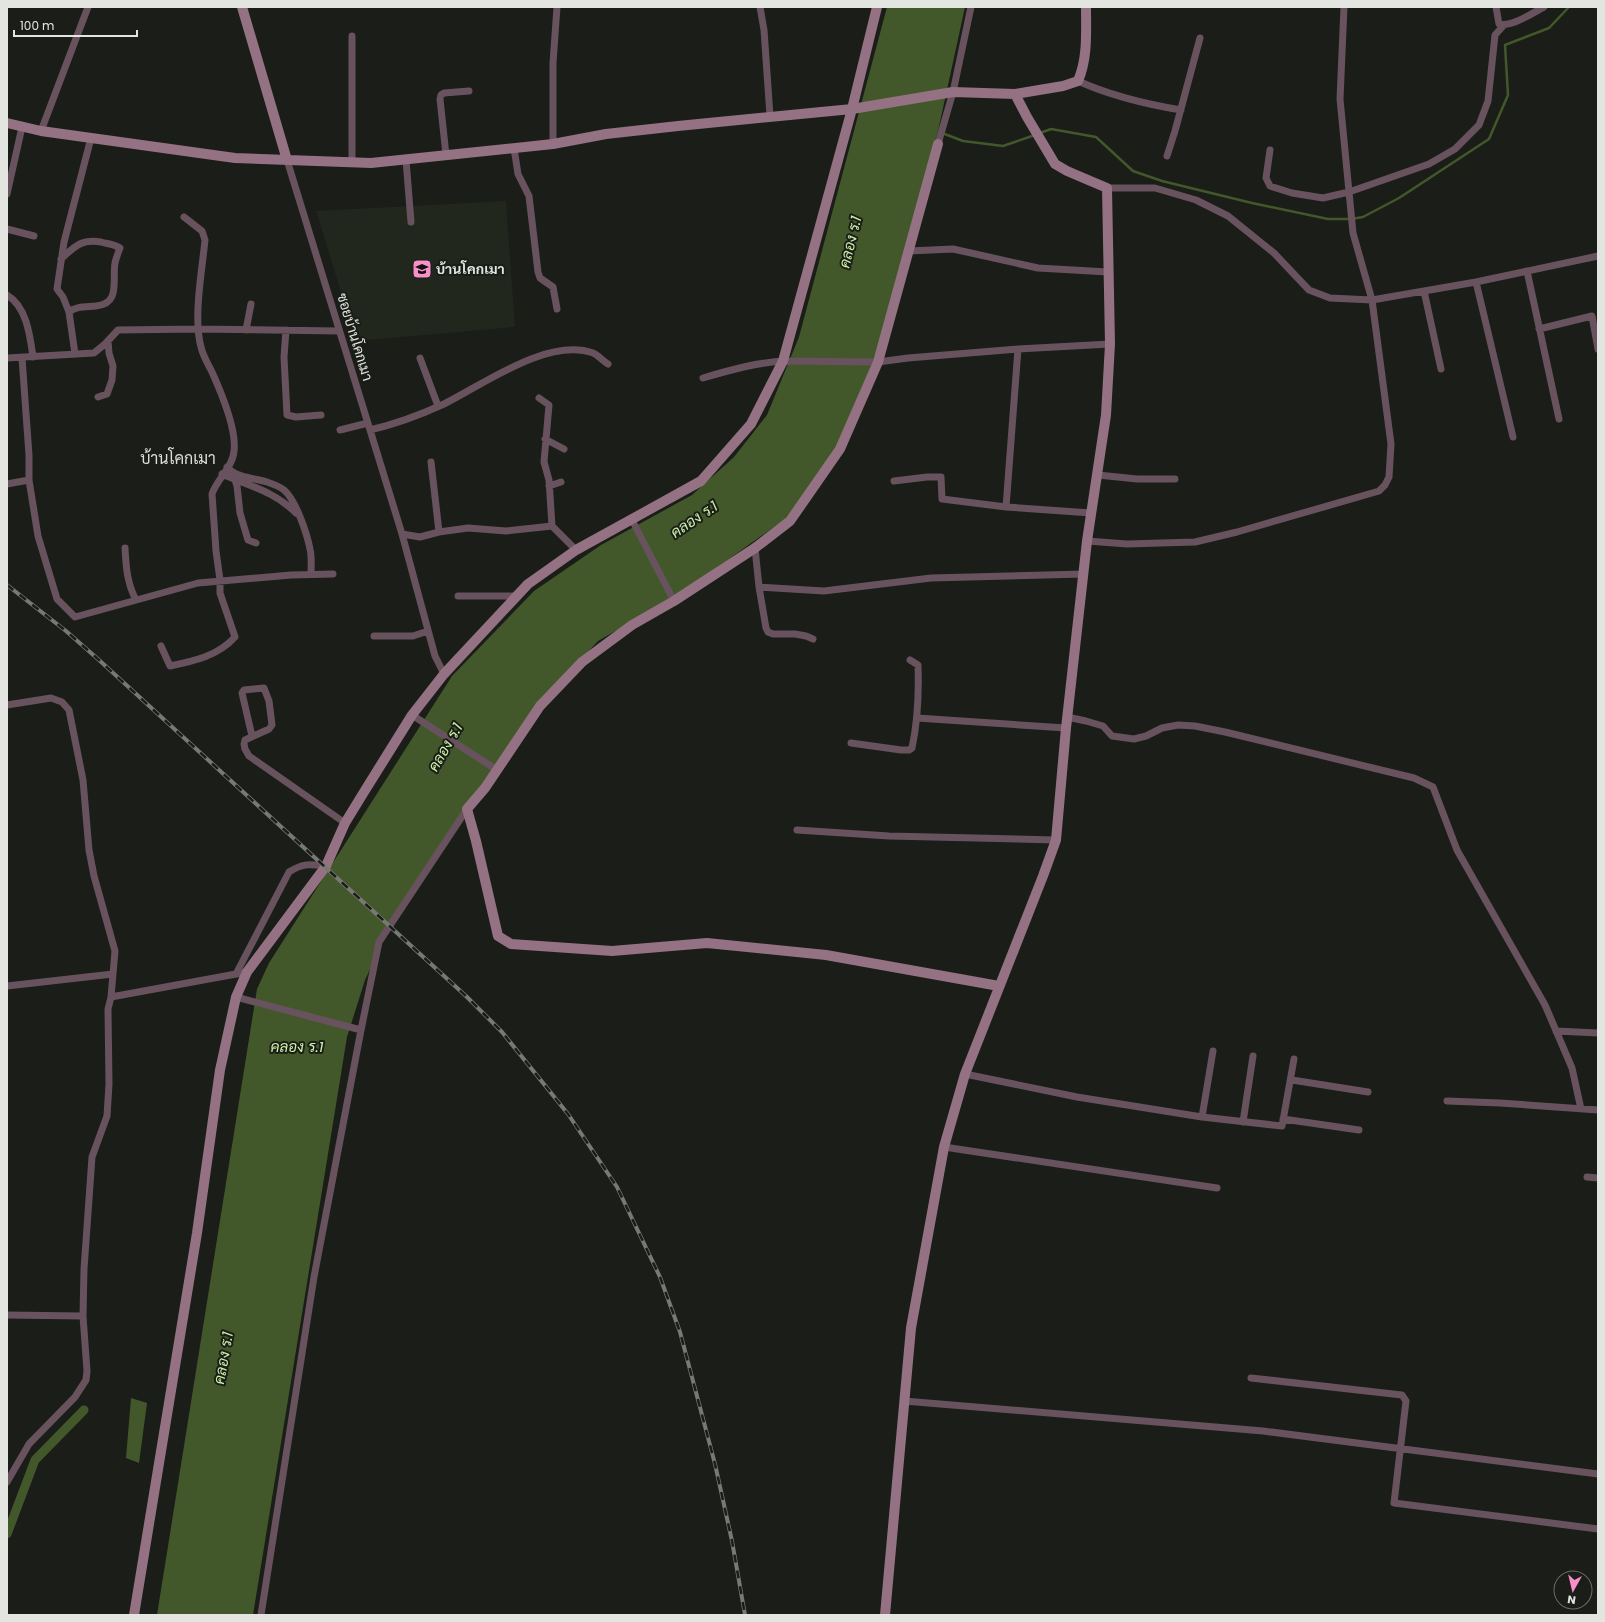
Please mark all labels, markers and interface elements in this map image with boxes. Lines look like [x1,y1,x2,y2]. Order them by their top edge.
scale bar [14,12,137,38]
text: 100 m [20,17,54,34]
water label: คลอง ร.1 [833,214,867,270]
school or university icon: บ้านโคกเมา [411,258,433,280]
place label: บ้านโคกเมา [436,259,505,279]
street label: ซอยบ้านโคกเมา [332,290,378,384]
district label: บ้านโคกเมา [140,447,216,470]
water label: คลอง ร.1 [666,495,722,543]
water label: คลอง ร.1 [423,719,467,775]
water label: คลอง ร.1 [270,1036,324,1057]
water label: คลอง ร.1 [208,1330,238,1386]
north arrow [1553,1570,1593,1610]
text: N [1566,1591,1577,1608]

